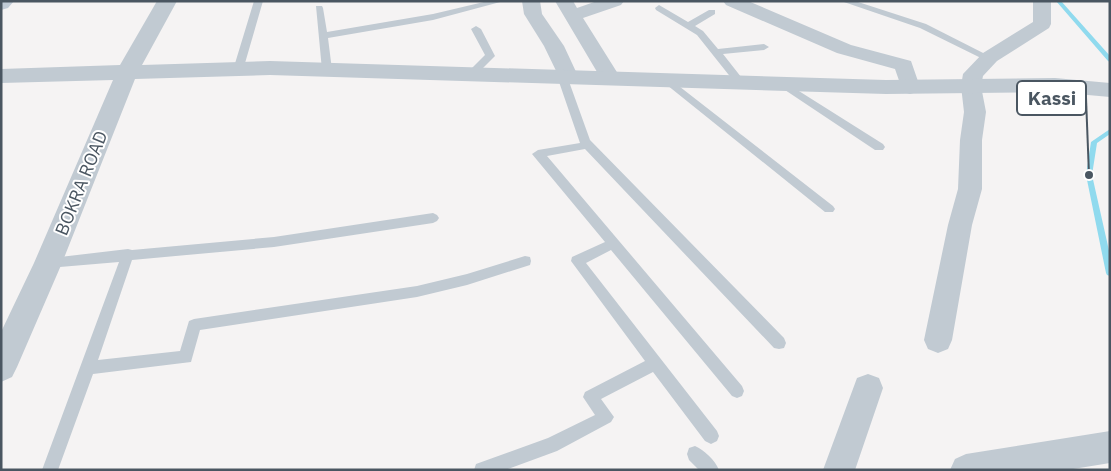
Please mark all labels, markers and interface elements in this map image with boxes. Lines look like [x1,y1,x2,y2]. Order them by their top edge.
callout: Kassi [1017,81,1086,115]
text: Kassi [1028,86,1076,110]
street label: BOKRA ROAD [50,127,112,239]

